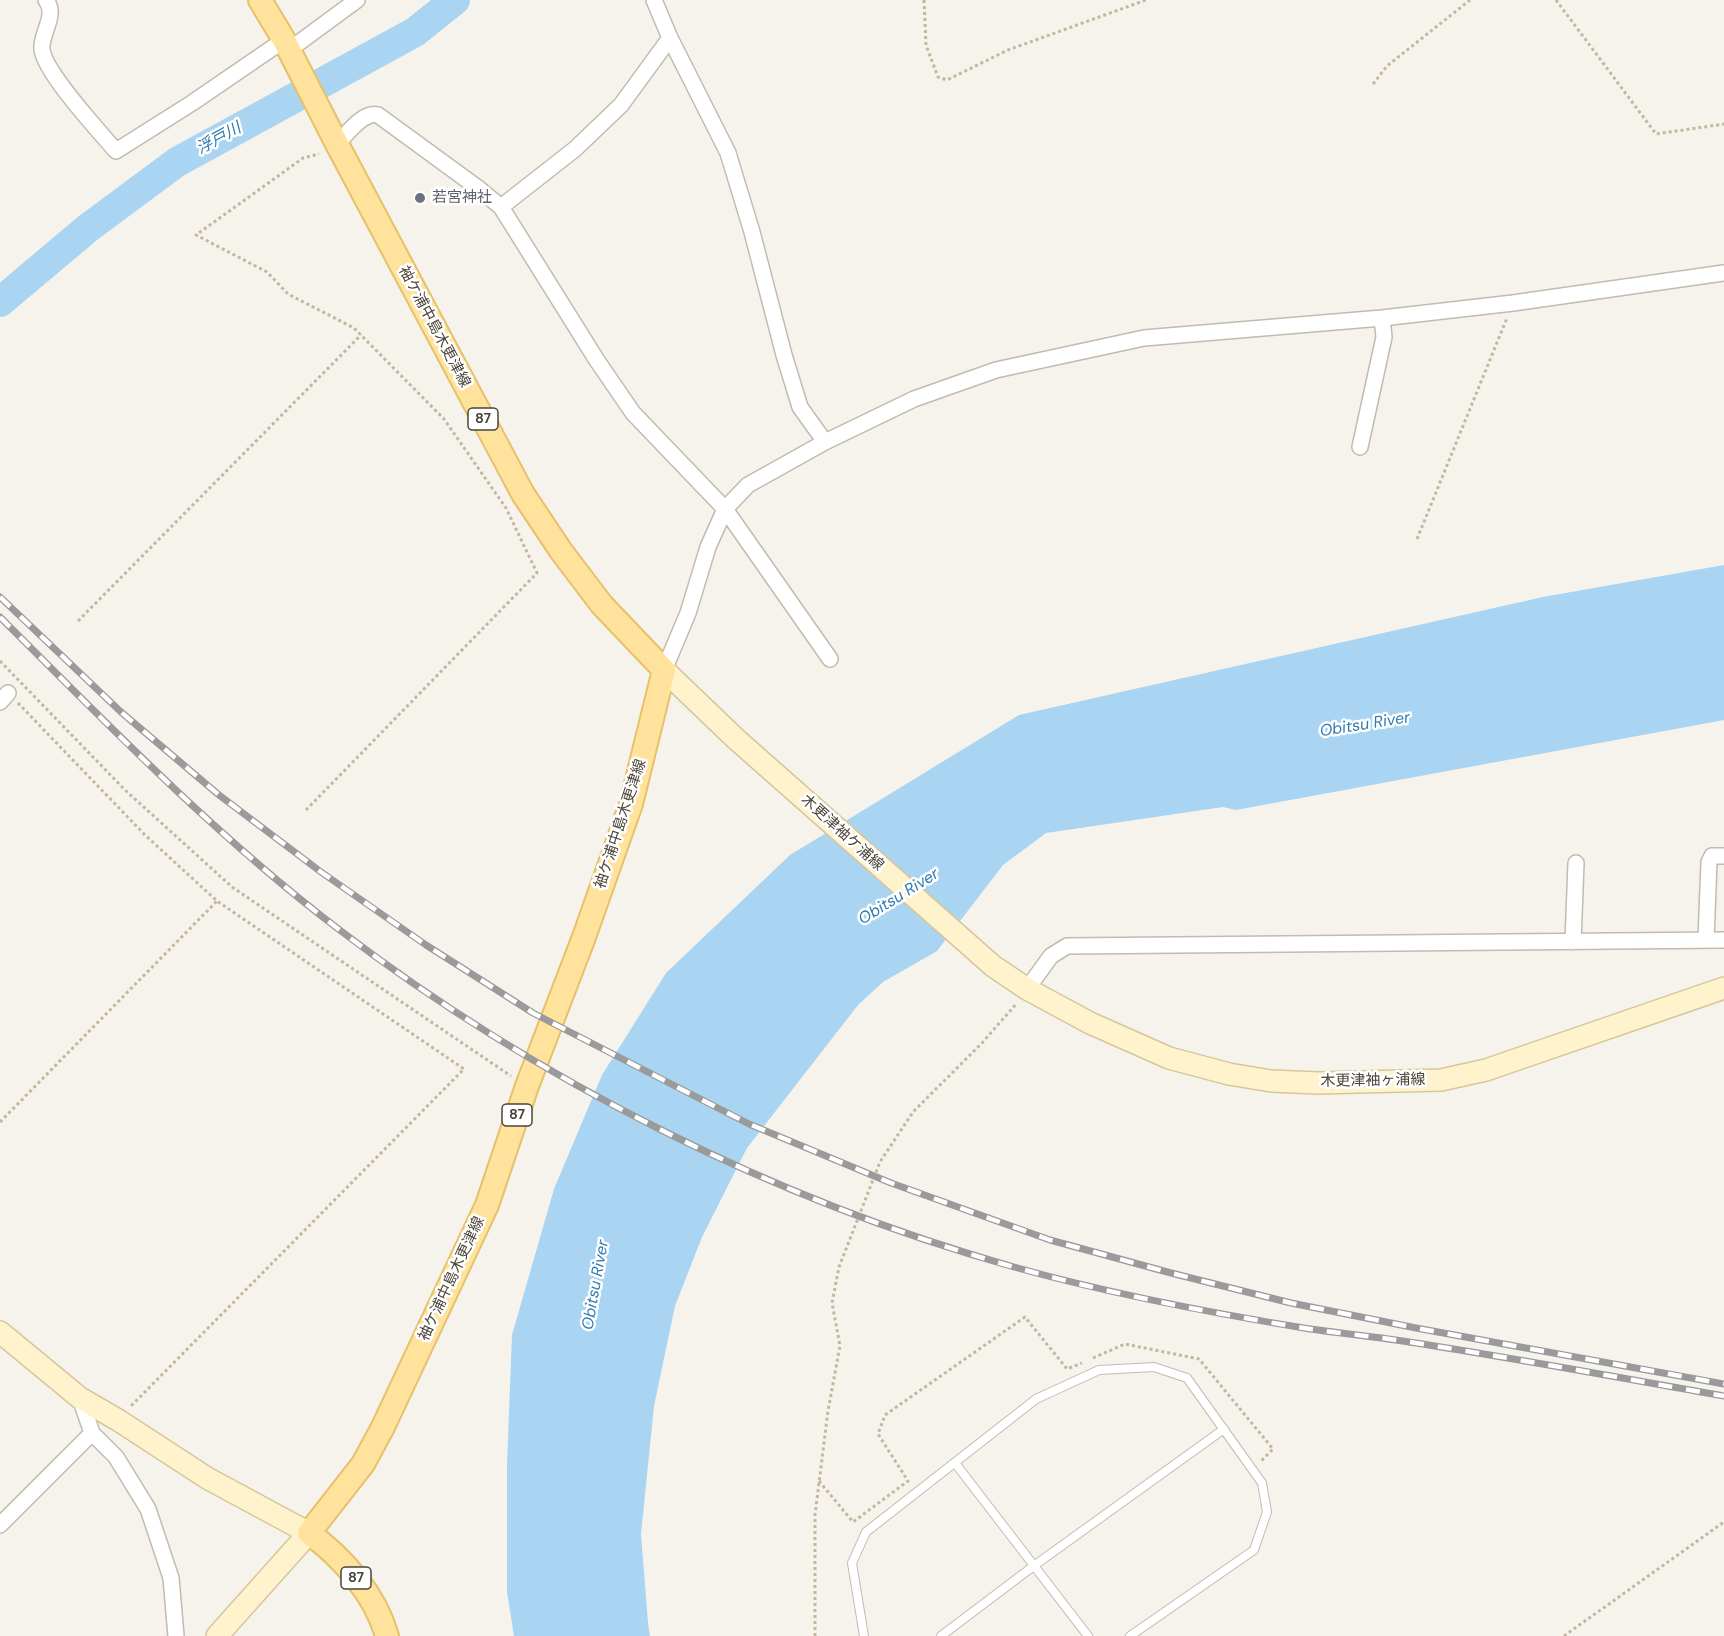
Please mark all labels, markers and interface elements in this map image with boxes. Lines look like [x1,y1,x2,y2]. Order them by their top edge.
water label: 浮戸川 [193,119,245,159]
place label: 若宮神社 [432,189,492,207]
marker: 若宮神社 [413,191,427,205]
street label: 袖ケ浦中島木更津線 [394,263,474,391]
road number: 87 [468,408,498,430]
water label: Obitsu River [1319,708,1411,742]
street label: 袖ケ浦中島木更津線 [592,757,650,891]
street label: 木更津袖ケ浦線 [797,791,887,875]
water label: Obitsu River [855,865,943,929]
street label: 木更津袖ヶ浦線 [1320,1071,1426,1091]
road number: 87 [502,1104,532,1126]
street label: 袖ケ浦中島木更津線 [415,1214,489,1344]
water label: Obitsu River [579,1238,613,1332]
road number: 87 [341,1567,371,1589]

